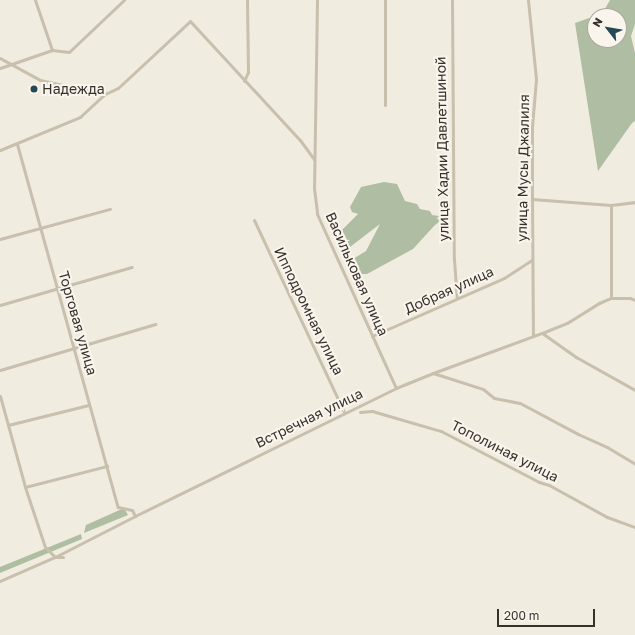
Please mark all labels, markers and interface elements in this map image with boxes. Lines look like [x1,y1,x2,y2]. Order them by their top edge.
north arrow [587,8,627,48]
text: N [589,15,605,29]
street label: улица Хадии Давлетшиной [432,56,452,242]
place label: Надежда [42,81,105,97]
marker: Надежда [29,84,39,94]
street label: улица Мусы Джалиля [513,94,533,242]
street label: Васильковая улица [322,210,392,338]
street label: Ипподромная улица [271,244,347,378]
street label: Добрая улица [402,263,496,317]
street label: Торговая улица [55,269,101,377]
street label: Встречная улица [253,385,365,451]
street label: Тополиная улица [449,417,561,485]
scale bar [499,601,597,627]
text: 200 m [504,608,539,623]

